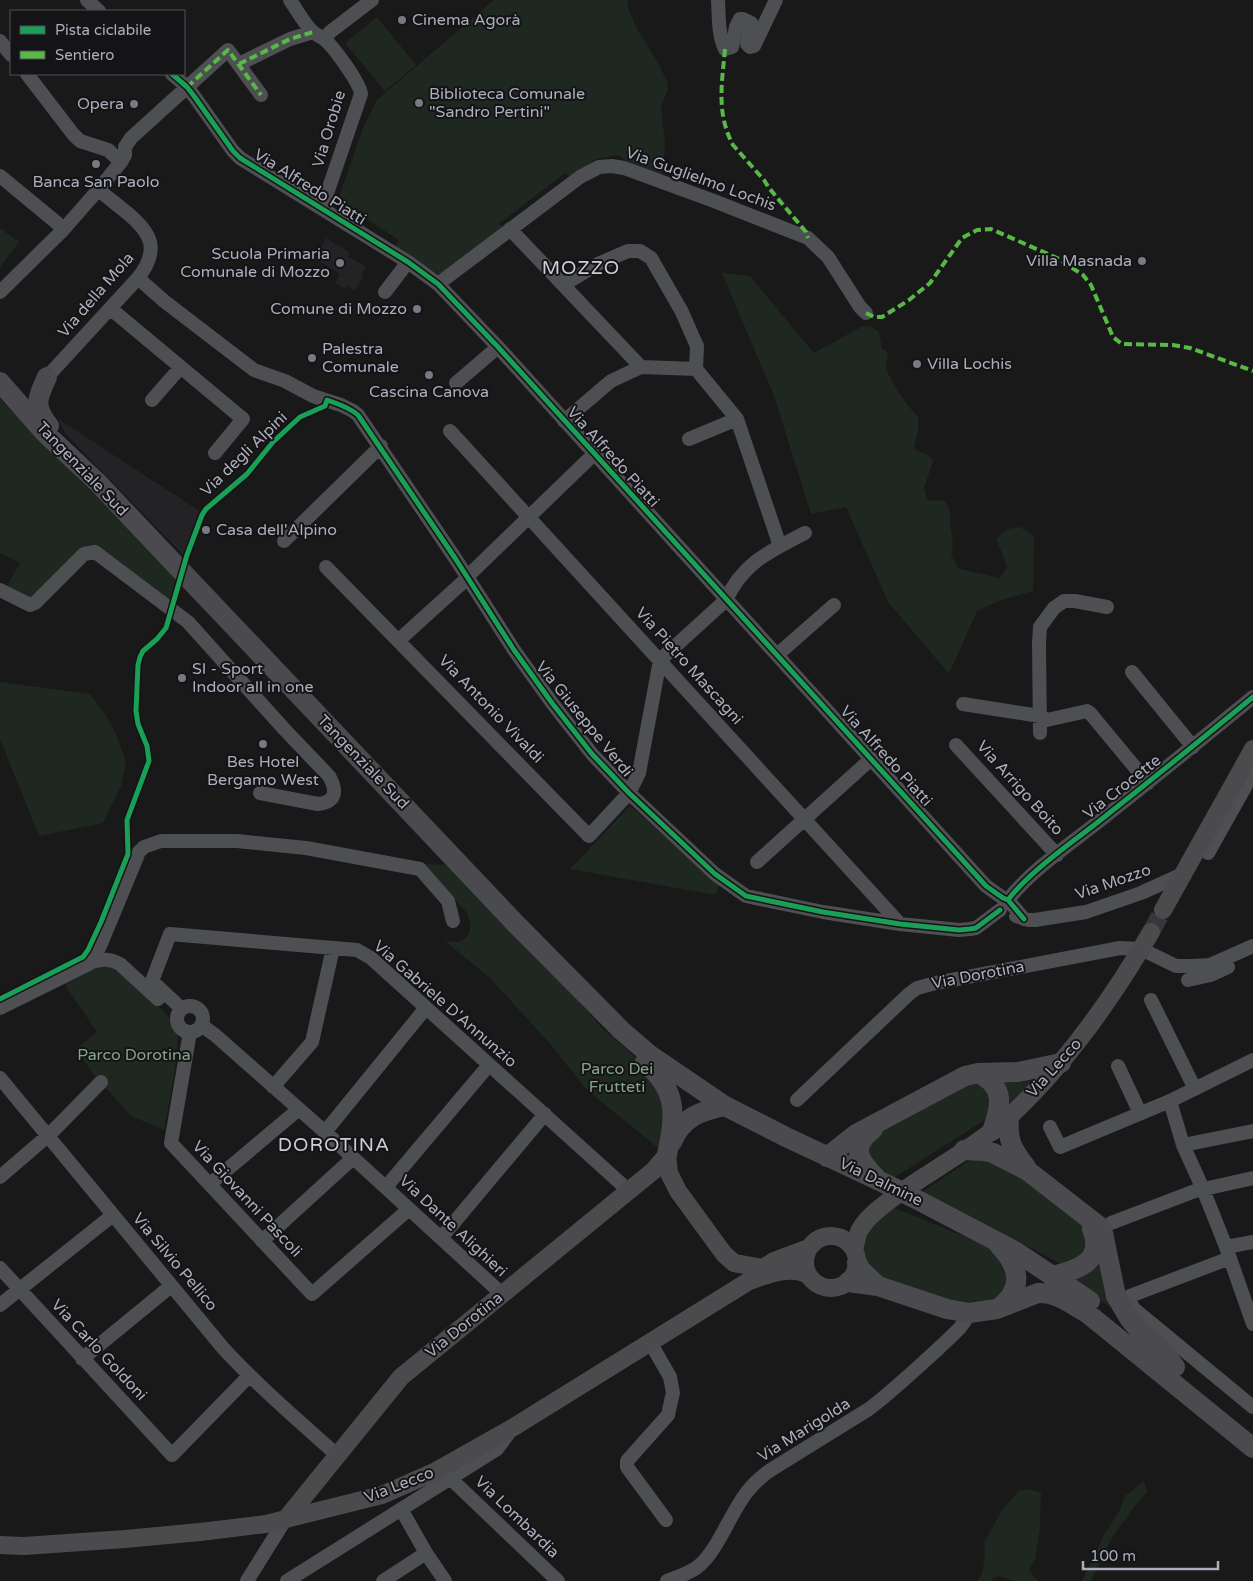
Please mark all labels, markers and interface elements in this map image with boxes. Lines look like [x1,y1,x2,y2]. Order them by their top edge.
legend [10,10,185,75]
place label: Cinema Agorà [412,10,520,30]
marker: Cinema Agorà [396,14,408,26]
text: Pista ciclabile [55,21,151,39]
text: Sentiero [55,46,114,64]
place label: Biblioteca Comunale "Sandro Pertini" [429,84,585,122]
street label: Via Orobie [308,88,350,170]
place label: Opera [77,94,124,114]
marker: Biblioteca Comunale "Sandro Pertini" [413,97,425,109]
marker: Opera [128,98,140,110]
street label: Via Guglielmo Lochis [623,142,779,216]
street label: Via Alfredo Piatti [250,144,370,230]
marker: Banca San Paolo [90,158,102,170]
place label: Banca San Paolo [32,172,160,192]
place label: Scuola Primaria Comunale di Mozzo [180,244,330,282]
street label: Via della Mola [54,248,138,342]
place label: Villa Masnada [1026,251,1132,271]
marker: Villa Masnada [1136,255,1148,267]
marker: Scuola Primaria Comunale di Mozzo [334,257,346,269]
district label: MOZZO [542,257,620,279]
place label: Comune di Mozzo [270,299,407,319]
marker: Comune di Mozzo [411,303,423,315]
place label: Palestra Comunale [322,339,399,377]
marker: Palestra Comunale [306,352,318,364]
place label: Villa Lochis [927,354,1012,374]
marker: Villa Lochis [911,358,923,370]
marker: Cascina Canova [423,369,435,381]
place label: Cascina Canova [369,382,489,402]
street label: Via Alfredo Piatti [563,403,663,511]
street label: Via degli Alpini [196,408,292,500]
street label: Tangenziale Sud [32,418,132,520]
place label: Casa dell'Alpino [216,520,337,540]
marker: Casa dell'Alpino [200,524,212,536]
street label: Via Pietro Mascagni [631,603,747,729]
street label: Via Antonio Vivaldi [434,651,548,767]
street label: Via Giuseppe Verdi [531,657,637,781]
place label: SI - Sport Indoor all in one [192,659,314,697]
marker: SI - Sport Indoor all in one [176,672,188,684]
street label: Via Alfredo Piatti [836,702,936,810]
street label: Tangenziale Sud [313,711,413,813]
street label: Via Arrigo Boito [972,736,1068,840]
marker: Bes Hotel Bergamo West [257,738,269,750]
street label: Via Crocette [1079,750,1165,824]
place label: Bes Hotel Bergamo West [207,752,319,790]
street label: Via Mozzo [1073,860,1153,904]
street label: Via Gabriele D'Annunzio [369,936,521,1072]
street label: Via Dorotina [930,956,1026,994]
street label: Via Lecco [1022,1034,1086,1102]
park label: Parco Dorotina [77,1045,191,1065]
park label: Parco Dei Frutteti [581,1059,653,1097]
district label: DOROTINA [278,1134,390,1156]
street label: Via Giovanni Pascoli [188,1137,306,1261]
street label: Via Dalmine [836,1153,926,1211]
street label: Via Dante Alighieri [395,1171,511,1281]
street label: Via Silvio Pellico [128,1209,222,1315]
street label: Via Dorotina [421,1288,507,1362]
street label: Via Carlo Goldoni [47,1295,151,1405]
street label: Via Marigolda [754,1394,854,1466]
street label: Via Lecco [361,1463,437,1507]
street label: Via Lombardia [471,1472,563,1562]
scale bar [1083,1538,1218,1570]
text: 100 m [1090,1547,1136,1565]

